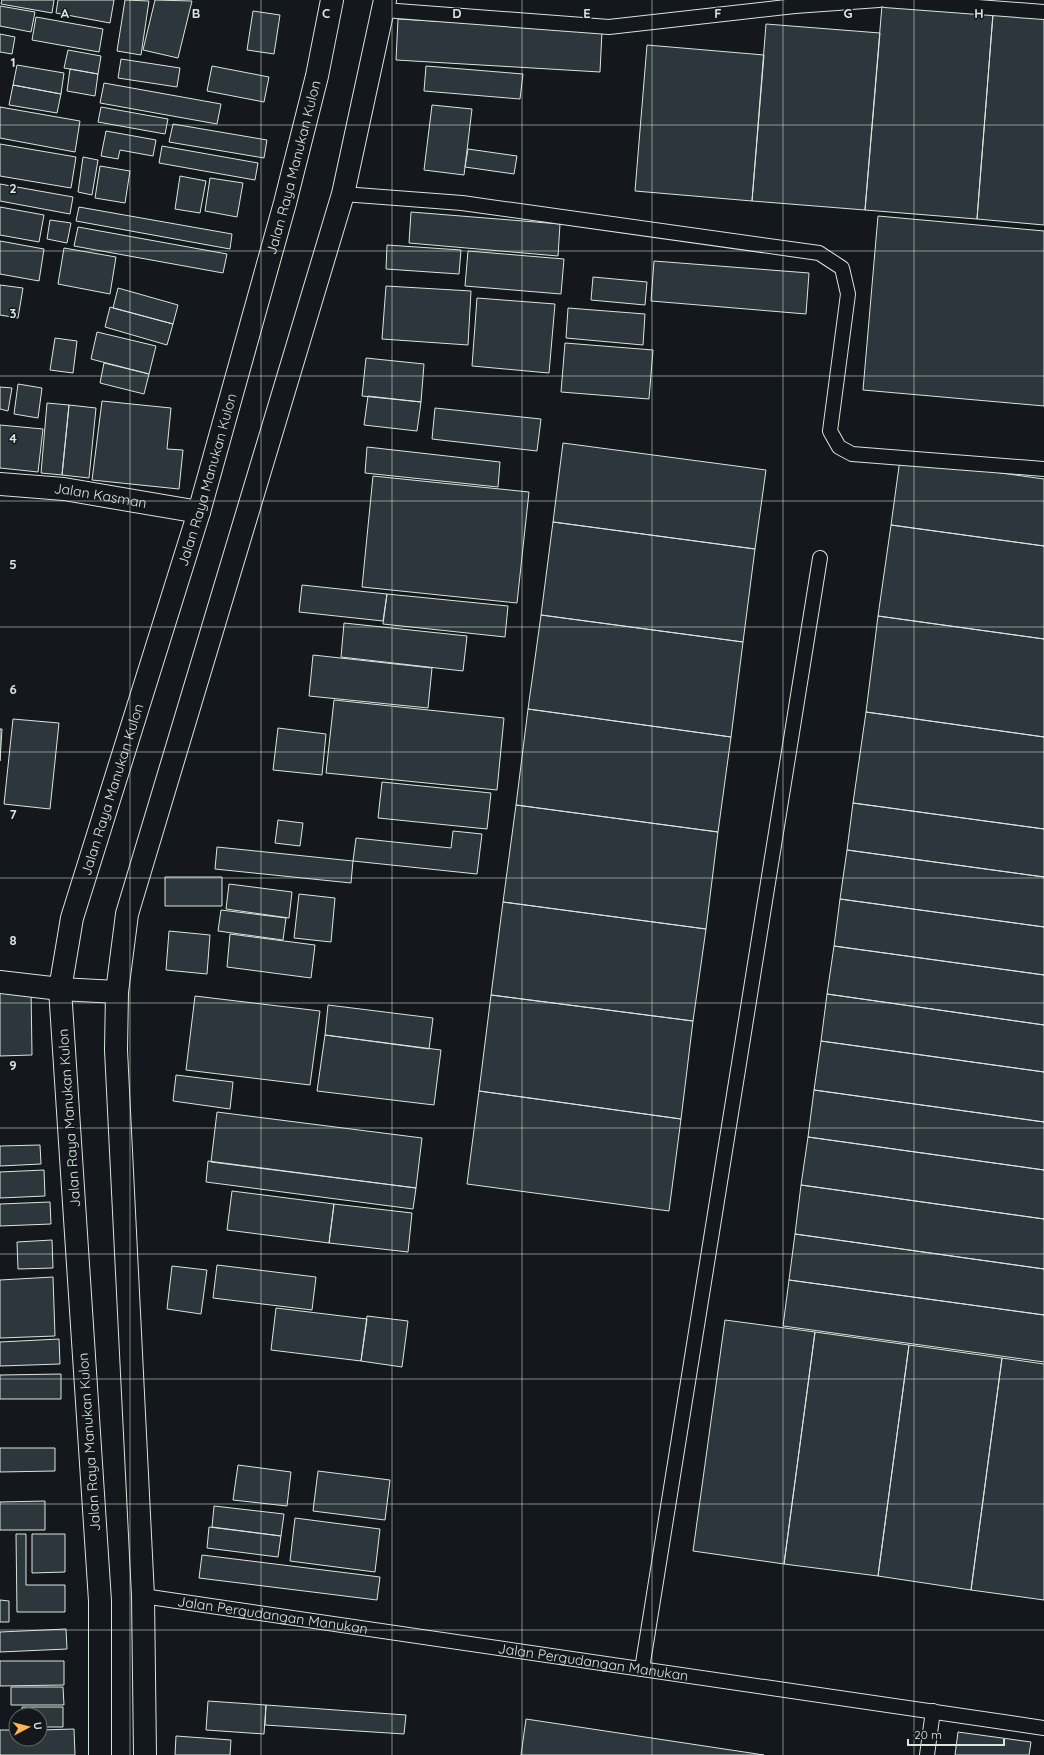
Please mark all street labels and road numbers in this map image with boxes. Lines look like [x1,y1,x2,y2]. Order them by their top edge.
street label: Jalan Raya Manukan Kulon [262,78,325,257]
street label: Jalan Raya Manukan Kulon [174,391,241,568]
street label: Jalan Kasman [53,479,148,512]
street label: Jalan Raya Manukan Kulon [77,701,148,878]
street label: Jalan Raya Manukan Kulon [54,1028,84,1208]
street label: Jalan Raya Manukan Kulon [74,1352,104,1532]
street label: Jalan Pergudangan Manukan [176,1592,369,1638]
street label: Jalan Pergudangan Manukan [497,1639,690,1685]

